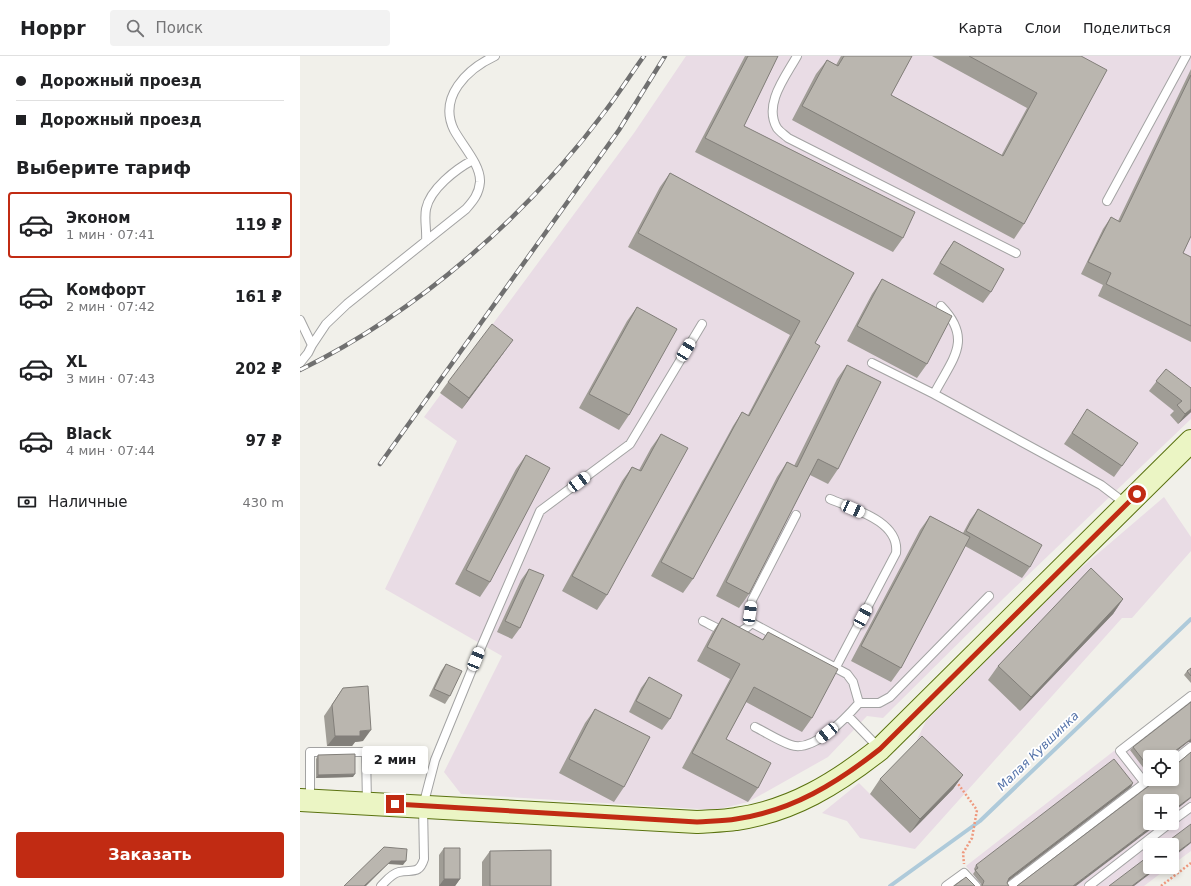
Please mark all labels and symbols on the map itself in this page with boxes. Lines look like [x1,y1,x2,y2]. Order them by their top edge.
car [675,337,697,363]
car [566,470,592,494]
route start [1128,485,1146,503]
car [840,499,866,519]
car [742,600,758,626]
car [852,603,874,629]
car [466,646,486,672]
water label: Малая Кувшинка [994,709,1082,793]
car [814,721,840,745]
callout: 2 мин [362,746,428,774]
route end [386,795,404,813]

